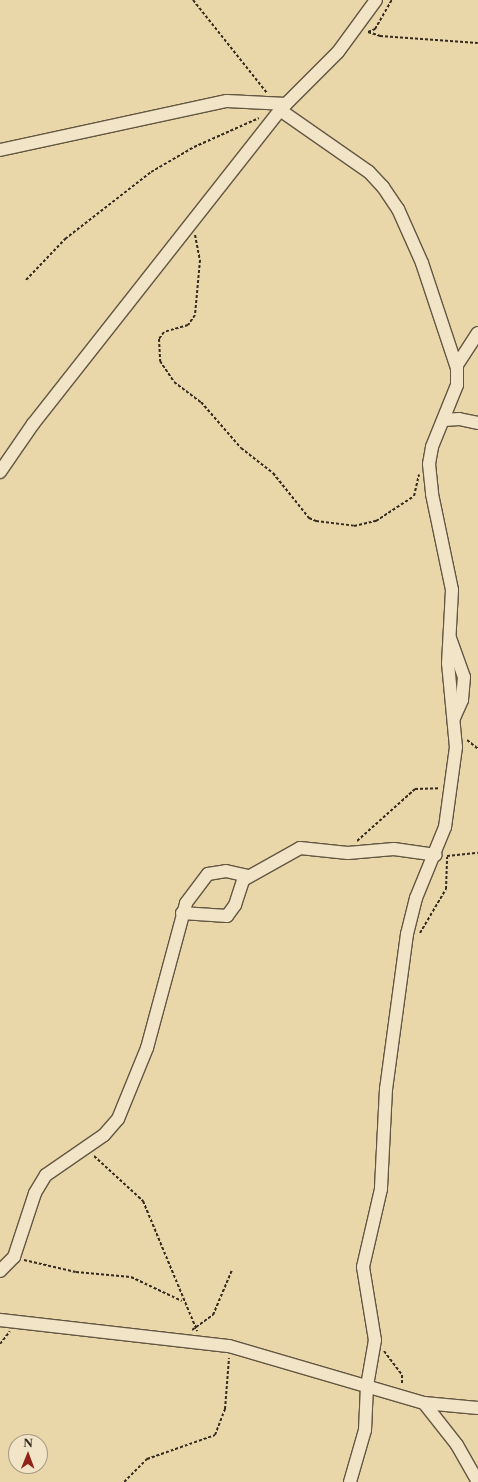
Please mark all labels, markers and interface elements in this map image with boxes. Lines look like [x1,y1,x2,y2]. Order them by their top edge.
north arrow [8,1434,48,1474]
text: N [23,1436,33,1450]

